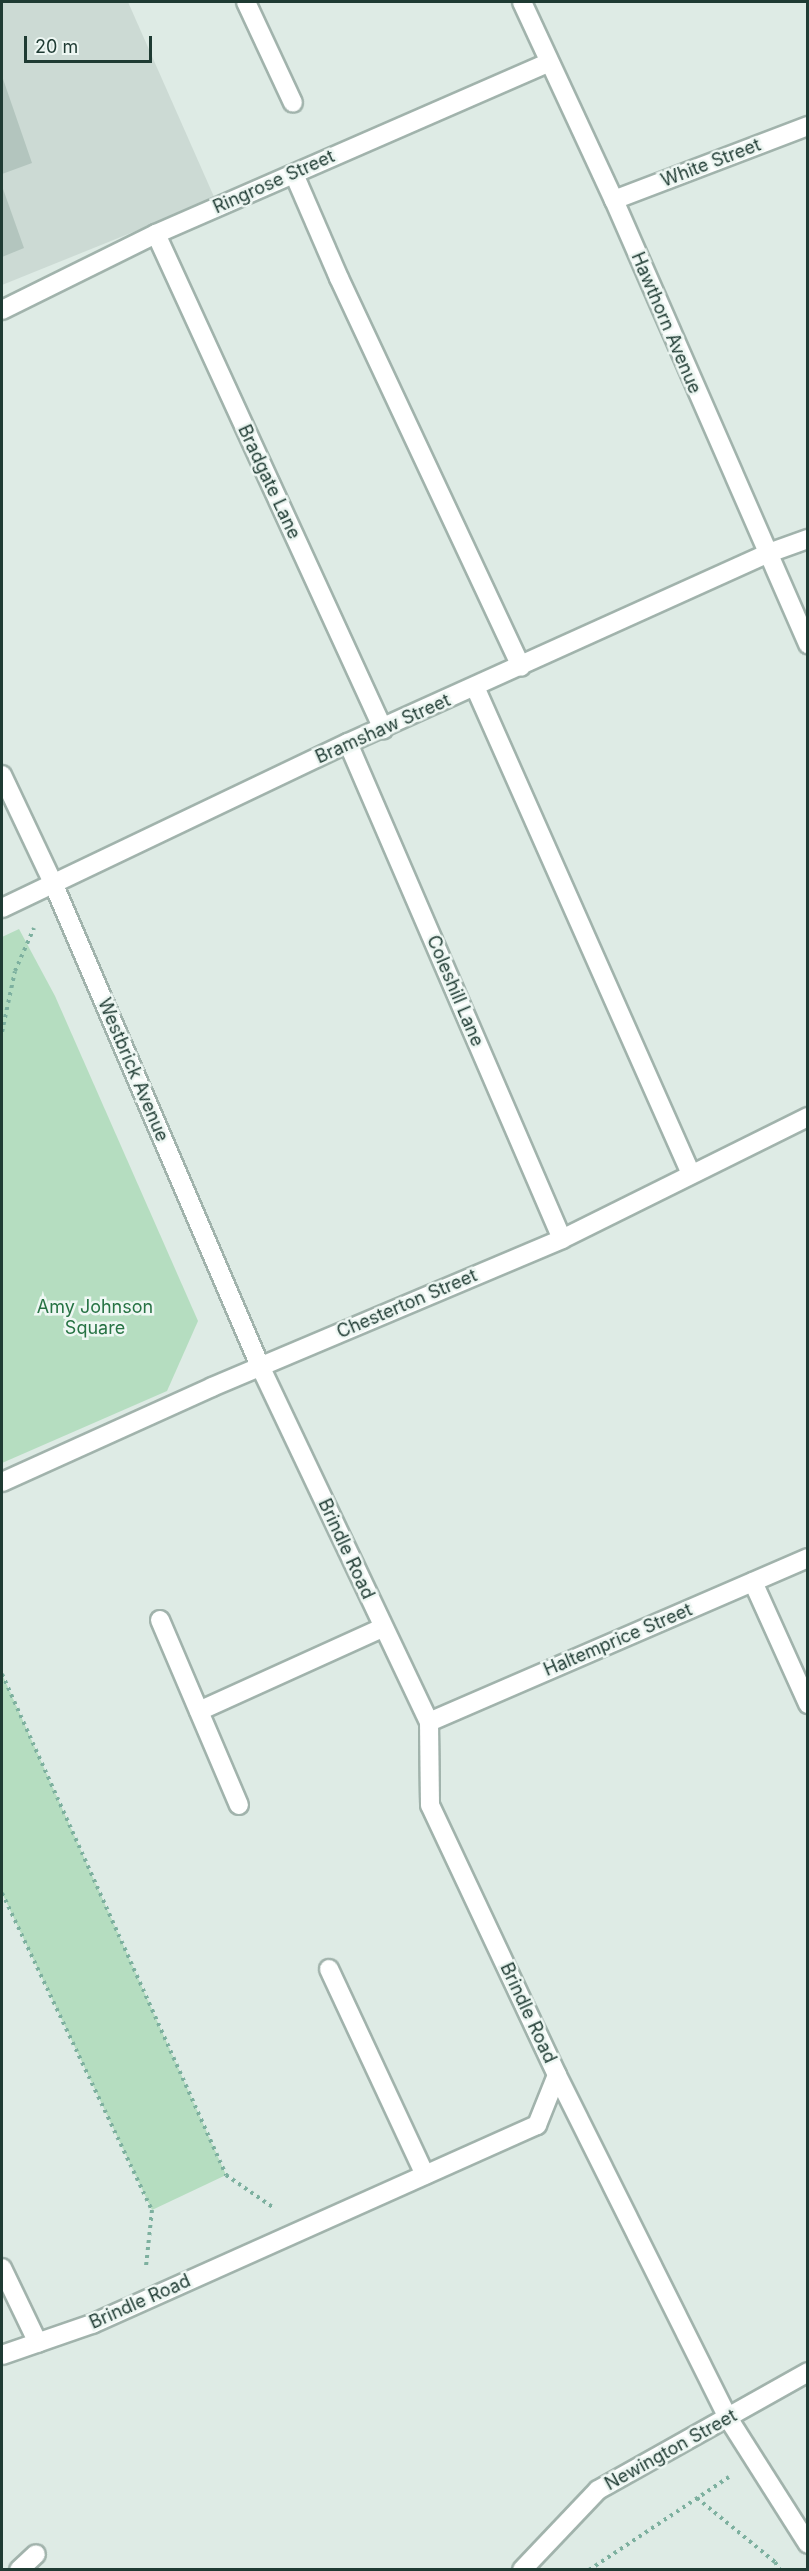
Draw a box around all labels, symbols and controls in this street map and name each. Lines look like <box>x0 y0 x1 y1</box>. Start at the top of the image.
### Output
scale bar <box>27 24 154 62</box>
text: 20 m <box>35 36 78 57</box>
street label: White Street <box>658 134 764 192</box>
street label: Ringrose Street <box>210 146 338 218</box>
street label: Hawthorn Avenue <box>626 249 706 397</box>
street label: Bradgate Lane <box>233 421 305 543</box>
street label: Bramshaw Street <box>312 690 454 768</box>
street label: Coleshill Lane <box>422 932 488 1050</box>
street label: Westbrick Avenue <box>93 995 173 1145</box>
street label: Chesterton Street <box>334 1265 480 1343</box>
park label: Amy Johnson Square <box>37 1297 153 1340</box>
street label: Brindle Road <box>313 1495 379 1603</box>
street label: Haltemprice Street <box>541 1599 695 1681</box>
street label: Brindle Road <box>495 1959 561 2067</box>
street label: Brindle Road <box>86 2270 194 2334</box>
street label: Newington Street <box>601 2405 741 2495</box>

